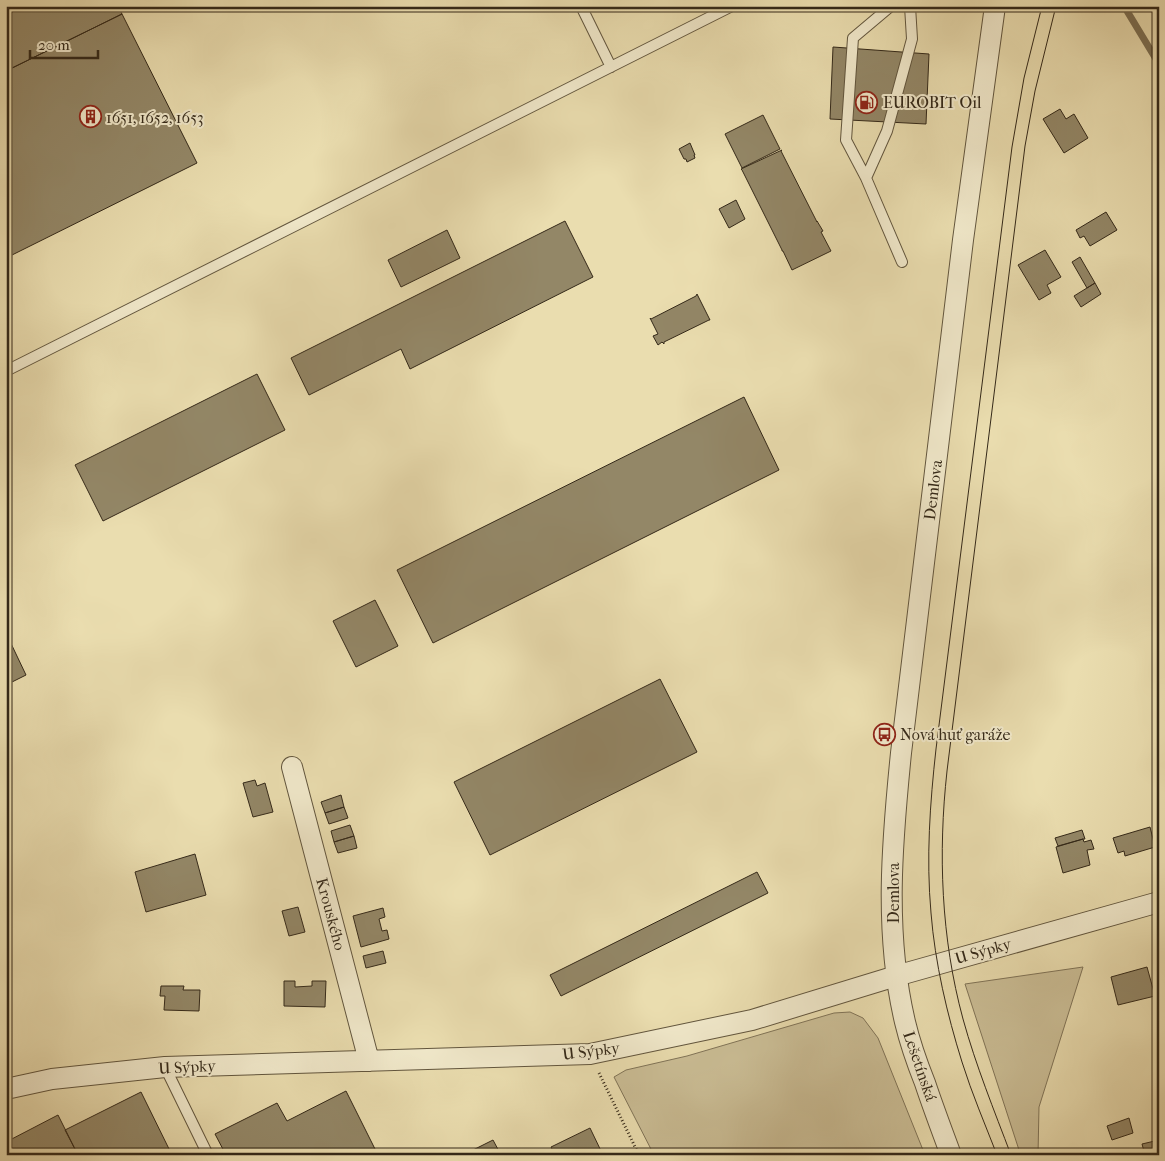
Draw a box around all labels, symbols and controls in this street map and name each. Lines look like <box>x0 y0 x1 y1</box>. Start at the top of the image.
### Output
scale bar <box>30 28 98 60</box>
text: 20 m <box>38 36 70 54</box>
fuel station icon: EUROBIT Oil <box>855 90 879 114</box>
place label: EUROBIT Oil <box>883 93 982 112</box>
building icon: 1651, 1652, 1653 <box>78 105 102 129</box>
place label: 1651, 1652, 1653 <box>106 108 204 127</box>
street label: Demlova <box>920 458 946 521</box>
bus stop icon: Nová huť garáže <box>872 722 896 746</box>
place label: Nová huť garáže <box>900 725 1010 744</box>
street label: Demlova <box>884 862 903 923</box>
street label: Krouského <box>312 876 350 952</box>
street label: U Sýpky <box>953 934 1014 968</box>
street label: Lešetínská <box>899 1029 941 1104</box>
street label: U Sýpky <box>561 1038 621 1064</box>
street label: U Sýpky <box>158 1056 217 1078</box>

